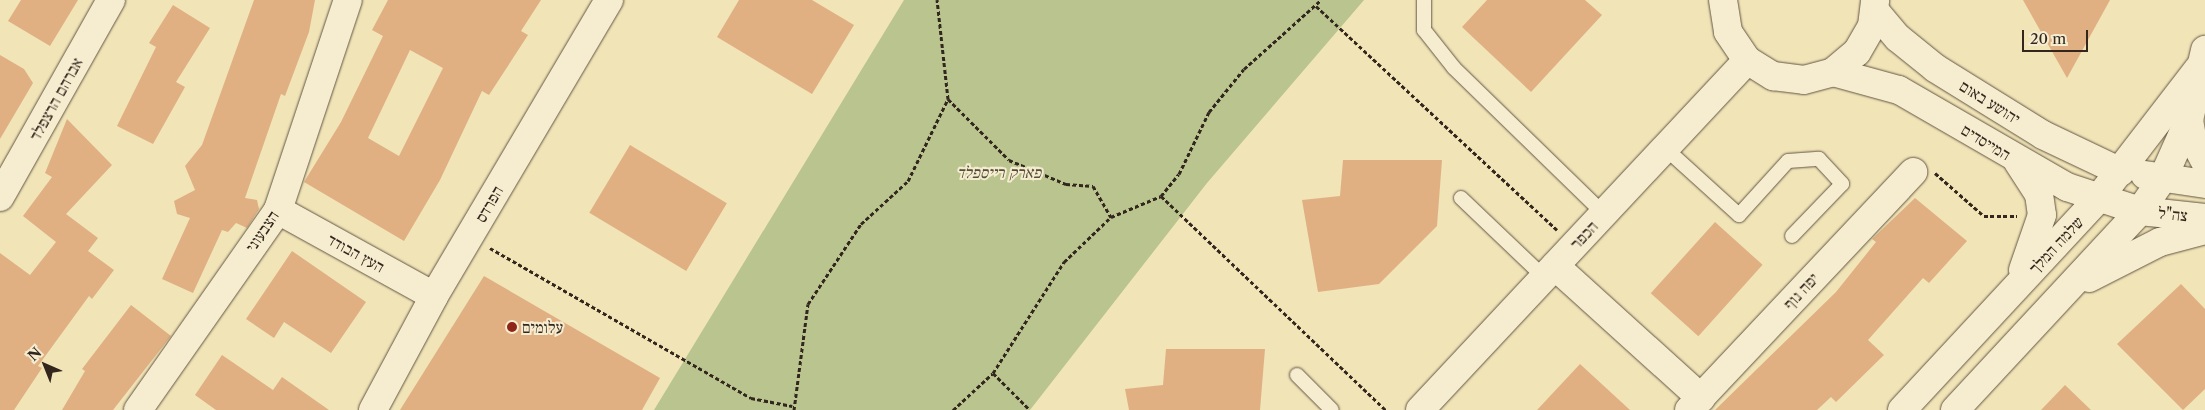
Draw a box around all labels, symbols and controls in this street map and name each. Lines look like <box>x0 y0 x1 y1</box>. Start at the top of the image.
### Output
scale bar <box>2025 20 2091 52</box>
text: 20 m <box>2030 29 2066 48</box>
street label: אברהם הרצפלד <box>25 54 87 144</box>
street label: יהושע באום <box>1956 76 2024 128</box>
street label: המייסדים <box>1958 120 2014 164</box>
park label: פארק רייספלד <box>957 162 1041 182</box>
street label: הפרדס <box>471 182 507 226</box>
street label: צה"ל <box>2157 203 2189 225</box>
street label: הצבעוני <box>241 207 283 255</box>
street label: שלמה המלך <box>2025 212 2087 278</box>
street label: הכפר <box>1566 217 1602 253</box>
street label: העץ הבודד <box>324 230 388 276</box>
street label: יפה נוף <box>1779 269 1823 313</box>
place label: עלומים <box>522 317 563 337</box>
marker: עלומים <box>506 321 518 333</box>
north arrow <box>20 340 70 390</box>
text: N <box>24 344 45 365</box>

